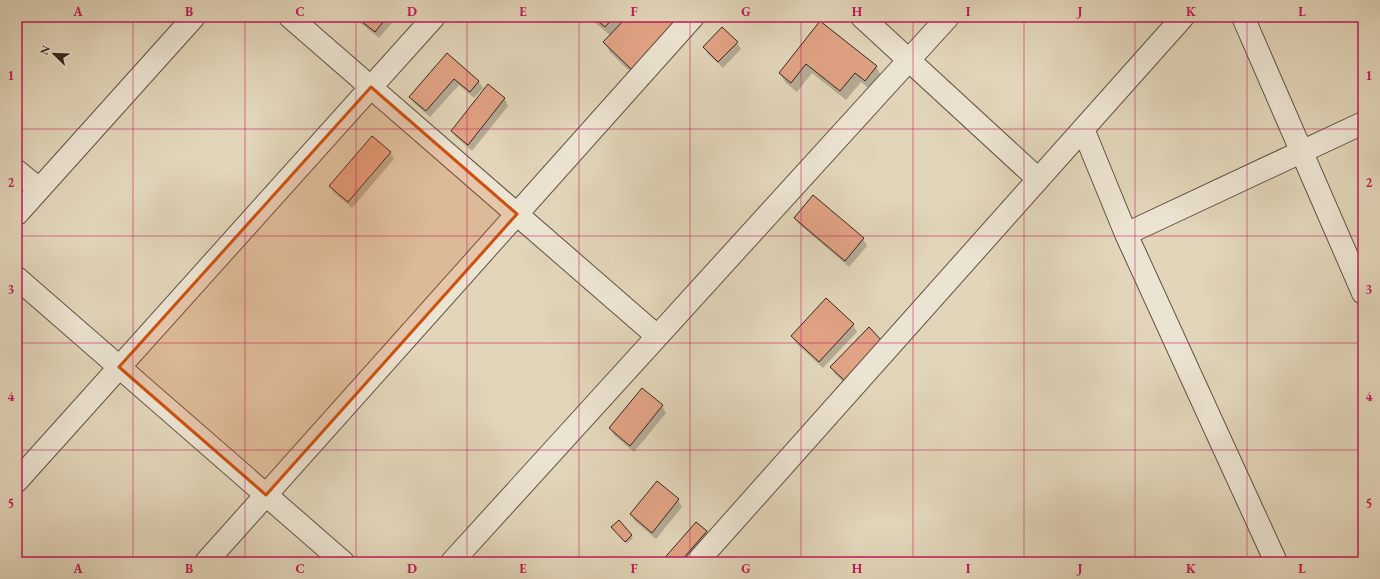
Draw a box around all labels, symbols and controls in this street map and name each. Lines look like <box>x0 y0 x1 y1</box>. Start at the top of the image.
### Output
text: A <box>72 3 83 20</box>
text: B <box>185 3 193 20</box>
text: C <box>295 3 305 20</box>
text: D <box>407 3 417 20</box>
text: E <box>519 3 527 20</box>
text: F <box>630 3 638 20</box>
text: G <box>741 3 751 20</box>
text: H <box>852 3 863 20</box>
text: I <box>966 3 971 20</box>
text: J <box>1076 3 1083 20</box>
text: K <box>1186 3 1197 20</box>
text: L <box>1298 3 1306 20</box>
north arrow <box>34 34 74 74</box>
text: N <box>37 43 53 57</box>
text: 1 <box>8 67 15 84</box>
text: 1 <box>1366 67 1373 84</box>
text: 2 <box>8 174 15 191</box>
text: 2 <box>1366 174 1373 191</box>
text: 3 <box>8 281 15 298</box>
text: 3 <box>1366 281 1373 298</box>
text: 4 <box>8 388 15 405</box>
text: 4 <box>1366 388 1373 405</box>
text: 5 <box>8 495 14 512</box>
text: 5 <box>1366 495 1372 512</box>
text: A <box>72 560 83 577</box>
text: B <box>185 560 193 577</box>
text: C <box>295 560 305 577</box>
text: D <box>407 560 417 577</box>
text: E <box>519 560 527 577</box>
text: F <box>630 560 638 577</box>
text: G <box>741 560 751 577</box>
text: H <box>852 560 863 577</box>
text: I <box>966 560 971 577</box>
text: J <box>1076 560 1083 577</box>
text: K <box>1186 560 1197 577</box>
text: L <box>1298 560 1306 577</box>

